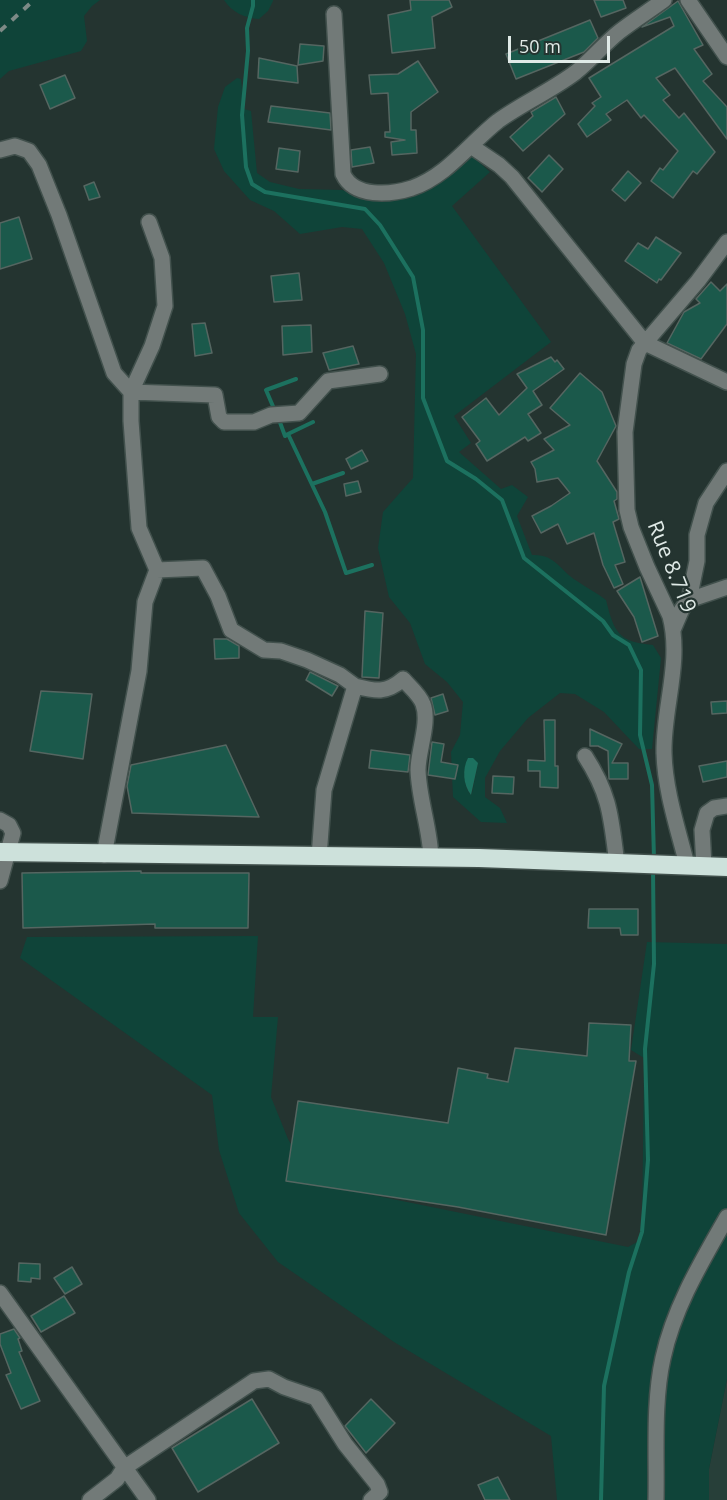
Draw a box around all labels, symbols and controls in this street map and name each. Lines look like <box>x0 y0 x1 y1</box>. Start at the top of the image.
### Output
scale bar <box>511 24 613 62</box>
text: 50 m <box>519 34 561 58</box>
street label: Rue 8.719 <box>641 517 701 617</box>

